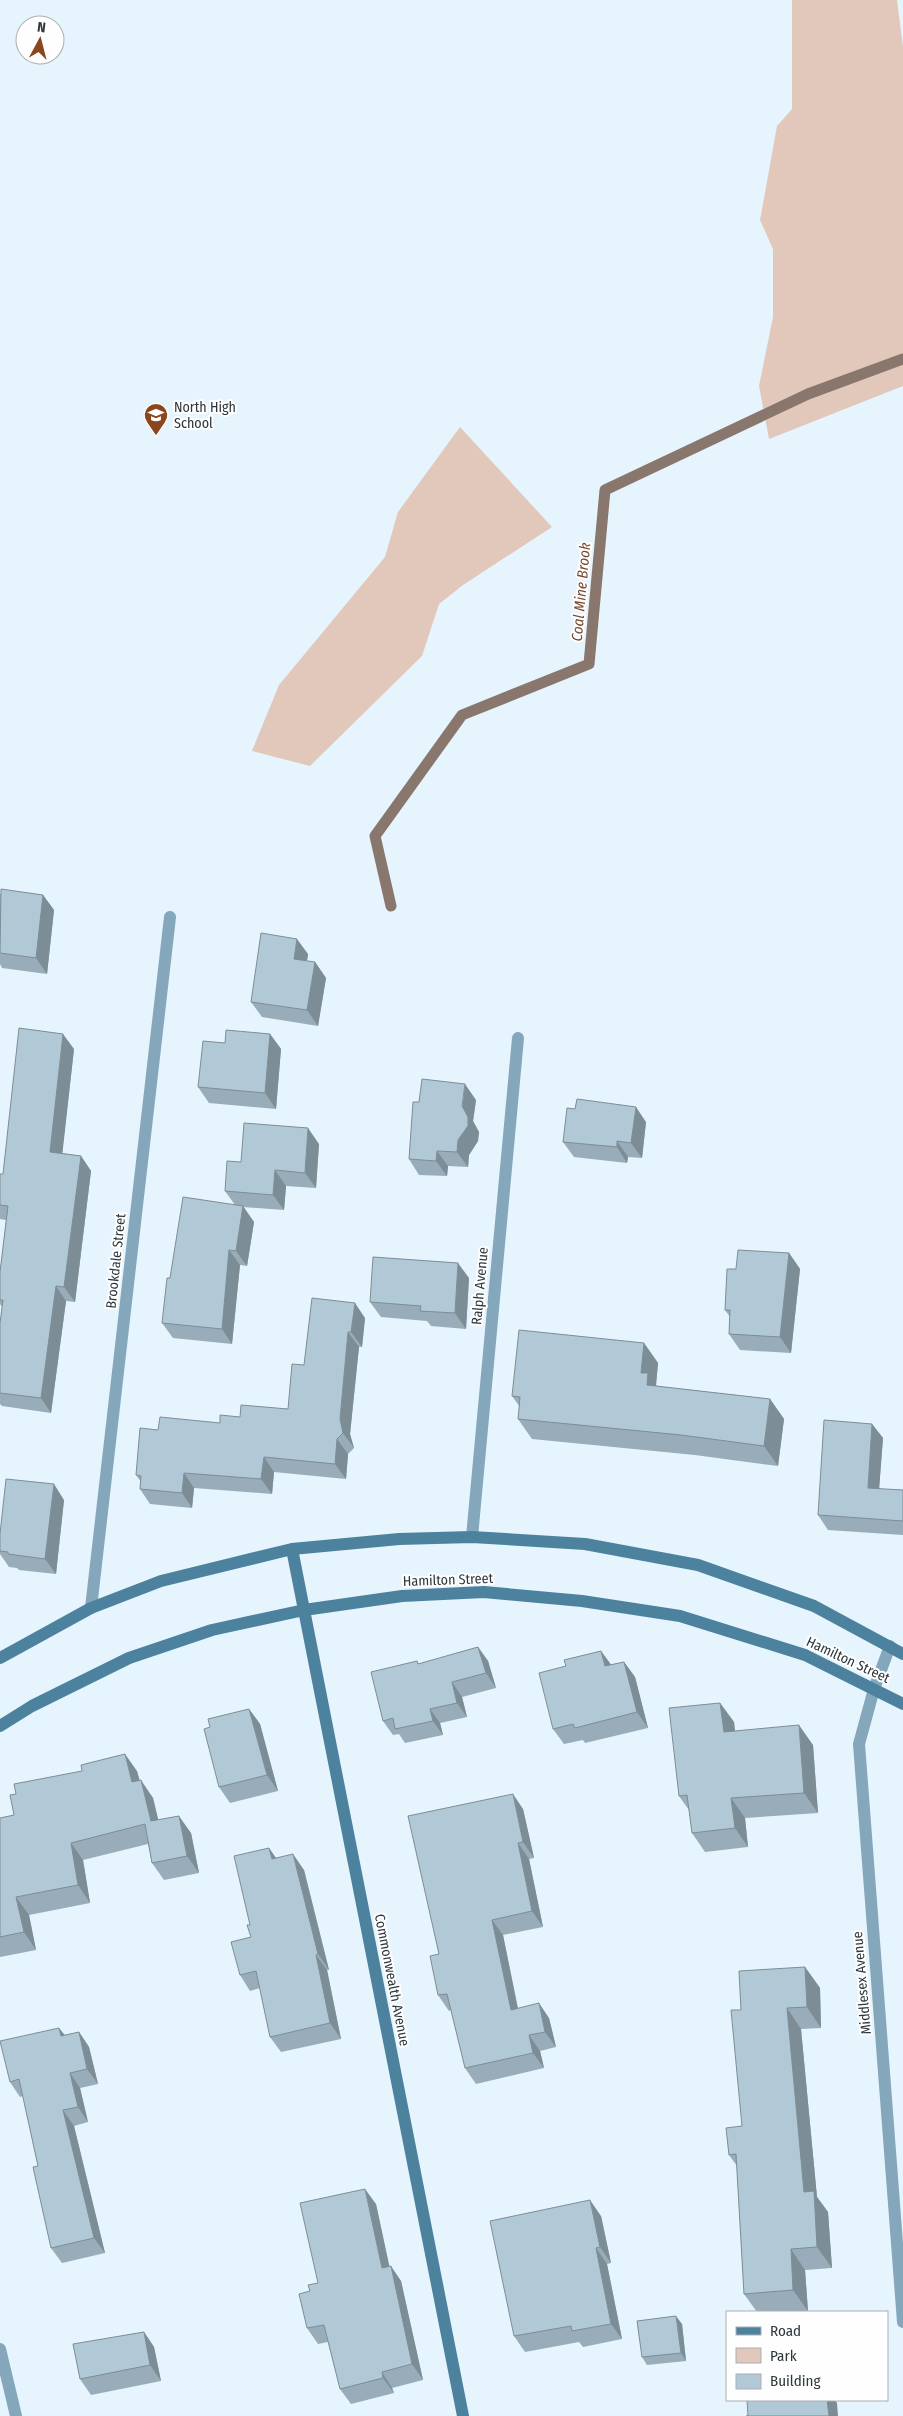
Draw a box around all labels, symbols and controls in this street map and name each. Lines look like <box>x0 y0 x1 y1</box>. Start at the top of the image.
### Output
north arrow <box>15 15 65 65</box>
text: N <box>36 19 47 37</box>
place label: North High School <box>174 399 236 432</box>
school or university icon: North High School <box>143 402 169 436</box>
water label: Coal Mine Brook <box>568 541 594 642</box>
street label: Brookdale Street <box>103 1212 130 1310</box>
street label: Ralph Avenue <box>468 1246 492 1326</box>
street label: Hamilton Street <box>403 1570 494 1590</box>
street label: Hamilton Street <box>804 1633 893 1687</box>
street label: Commonwealth Avenue <box>371 1913 413 2048</box>
street label: Middlesex Avenue <box>849 1931 875 2035</box>
legend <box>726 2311 888 2401</box>
text: Road <box>770 2322 801 2340</box>
text: Park <box>770 2347 797 2365</box>
text: Building <box>770 2372 821 2390</box>

